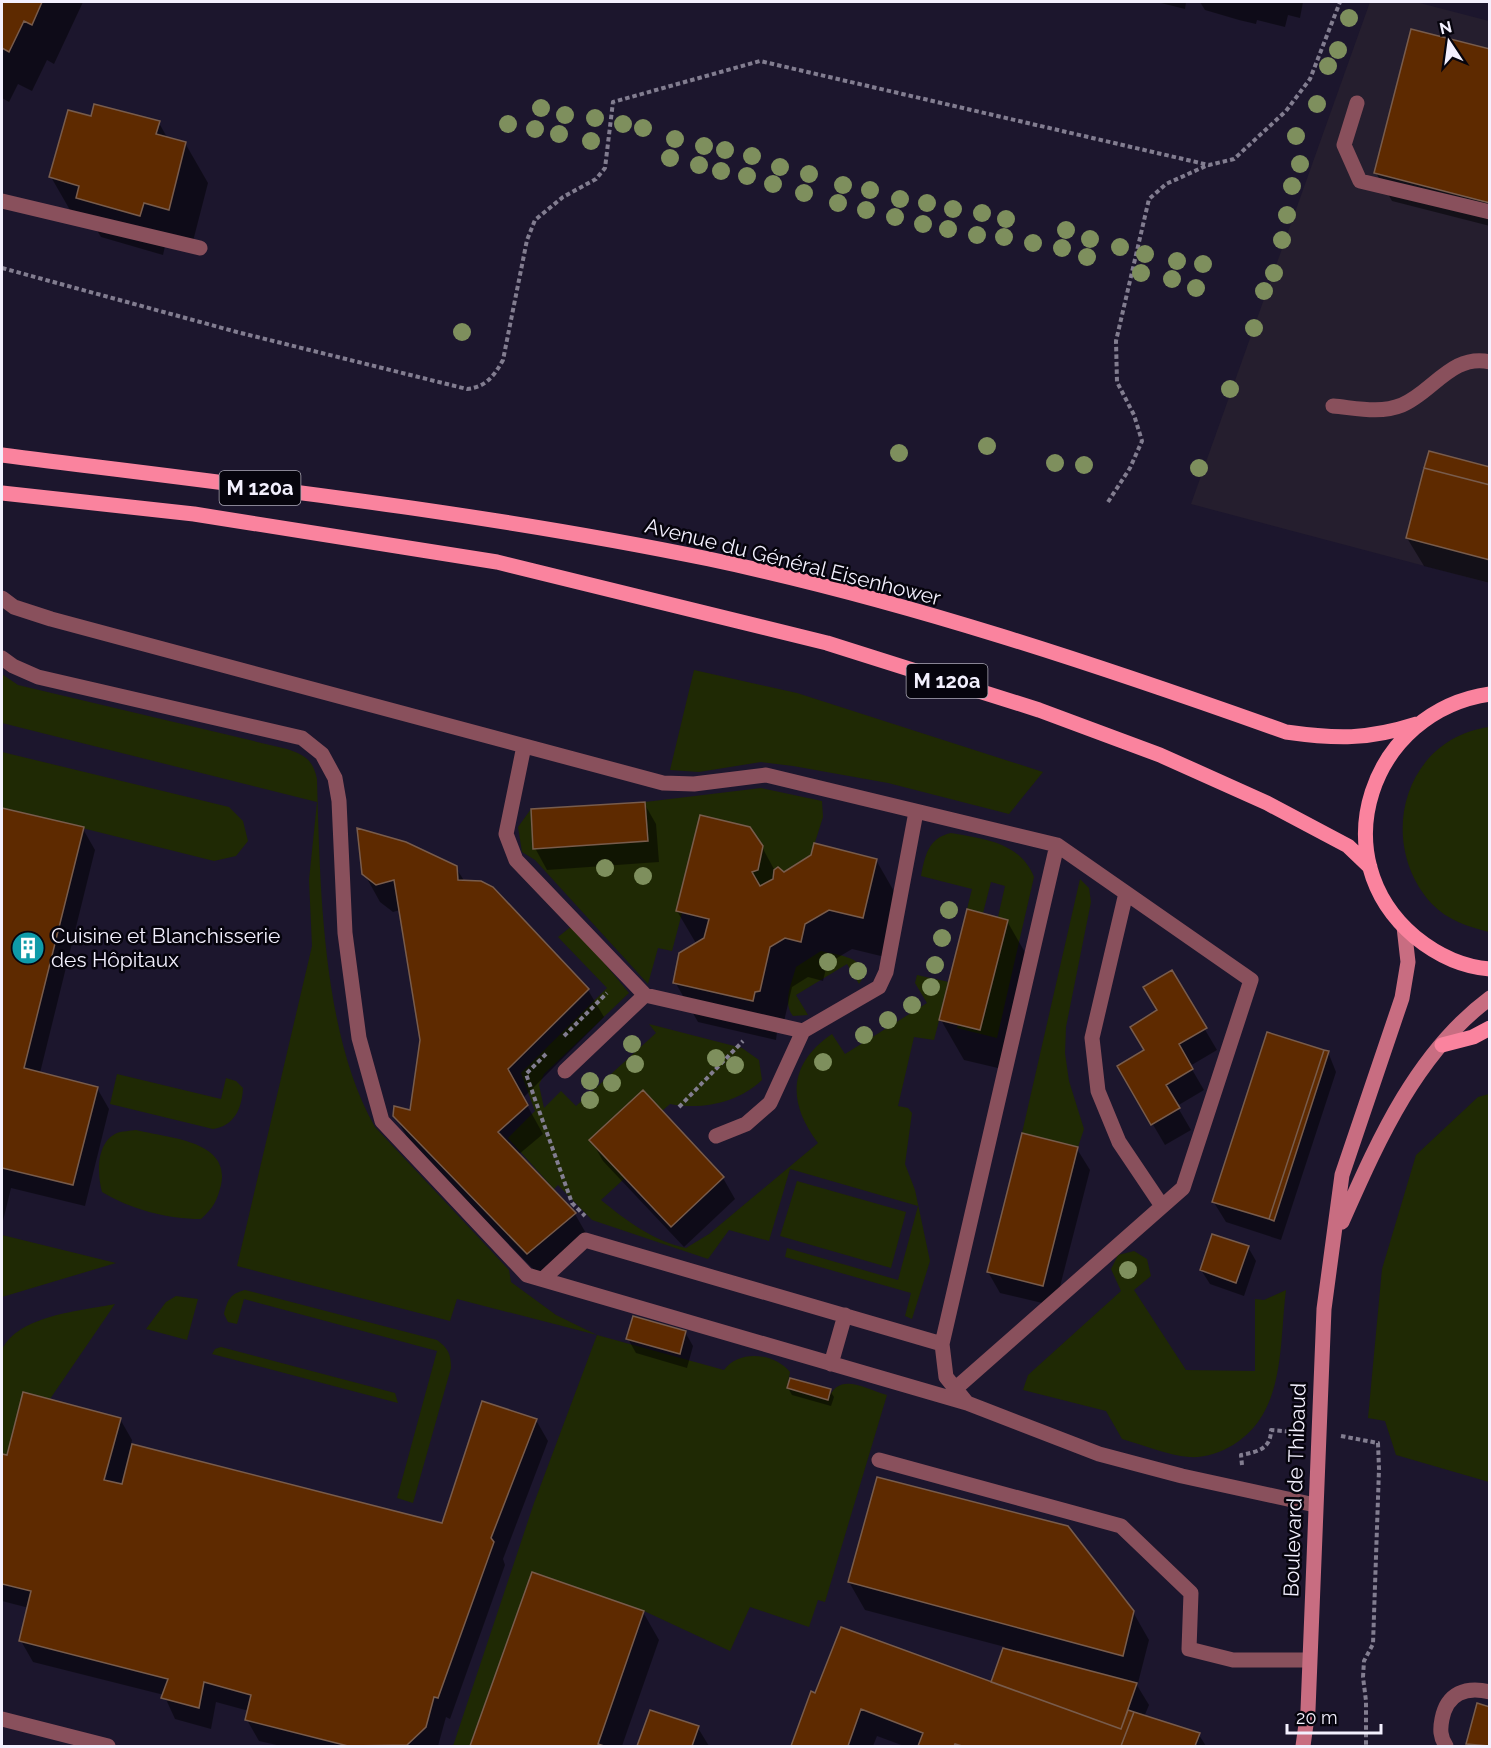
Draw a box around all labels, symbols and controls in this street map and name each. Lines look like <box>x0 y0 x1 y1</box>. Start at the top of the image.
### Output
north arrow <box>1419 12 1479 72</box>
text: N <box>1438 17 1454 39</box>
road number: M 120a <box>220 471 300 505</box>
street label: Avenue du Général Eisenhower <box>643 513 944 611</box>
road number: M 120a <box>906 664 988 698</box>
place label: Cuisine et Blanchisserie des Hôpitaux <box>51 923 280 972</box>
building icon: Cuisine et Blanchisserie des Hôpitaux <box>10 930 46 966</box>
street label: Boulevard de Thibaud <box>1278 1382 1311 1597</box>
scale bar <box>1287 1697 1382 1735</box>
text: 20 m <box>1296 1707 1338 1728</box>

